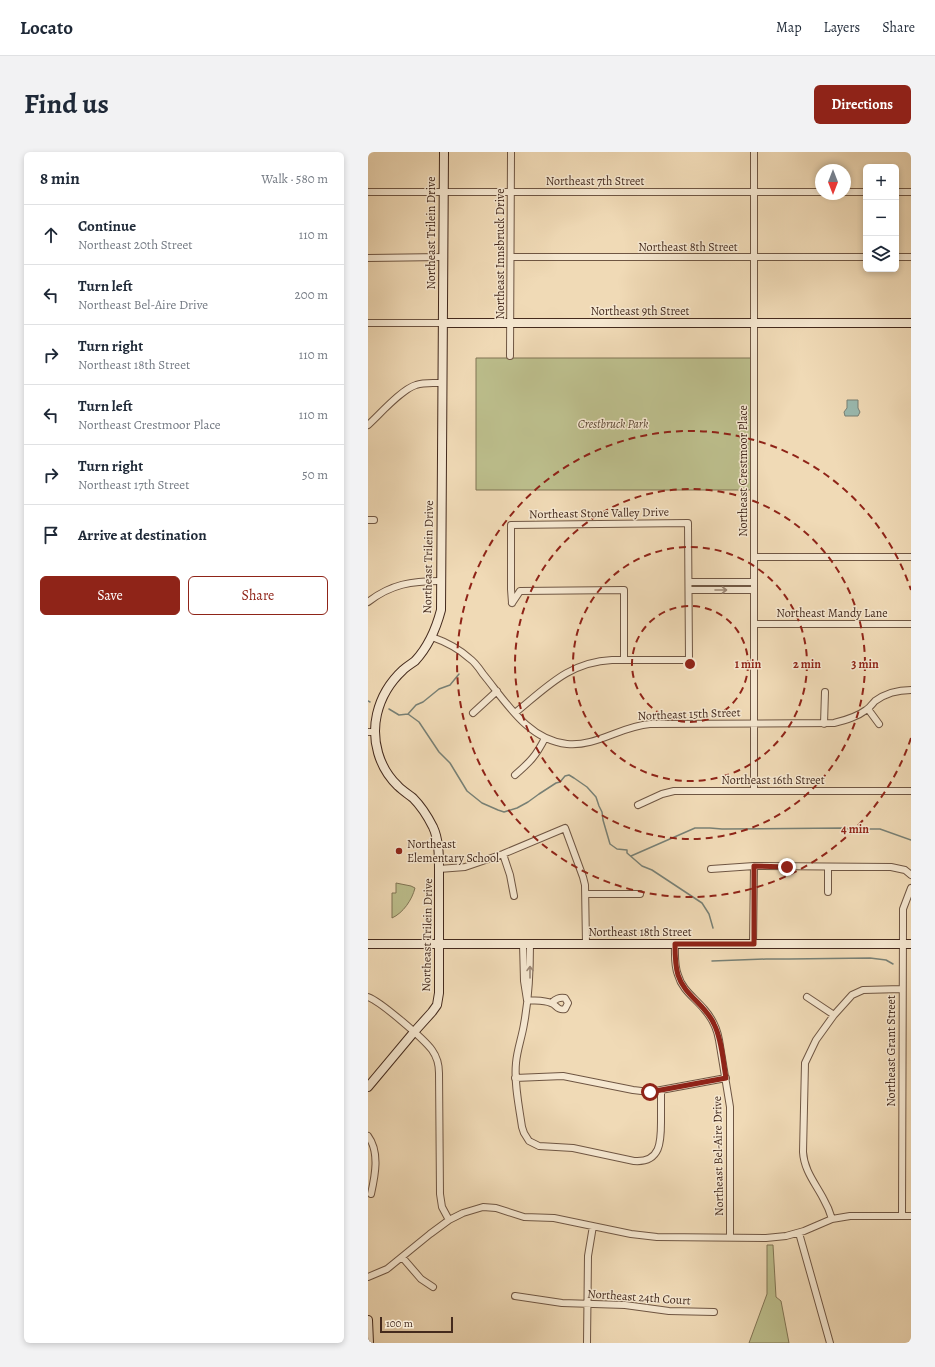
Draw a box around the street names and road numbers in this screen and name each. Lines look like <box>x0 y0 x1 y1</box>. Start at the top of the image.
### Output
street label: Northeast 7th Street <box>546 173 644 189</box>
street label: Northeast Trilein Drive <box>423 176 439 290</box>
street label: Northeast Innsbruck Drive <box>492 188 508 320</box>
street label: Northeast 8th Street <box>638 239 738 255</box>
street label: Northeast 9th Street <box>590 303 690 319</box>
street label: Northeast Crestmoor Place <box>735 405 751 537</box>
street label: Northeast Trilein Drive <box>419 500 437 614</box>
street label: Northeast Stone Valley Drive <box>529 504 669 522</box>
street label: Northeast Mandy Lane <box>776 605 888 621</box>
street label: Northeast 15th Street <box>637 704 741 724</box>
street label: Northeast 16th Street <box>721 772 825 788</box>
street label: Northeast Trilein Drive <box>418 878 436 992</box>
street label: Northeast 18th Street <box>588 924 692 940</box>
street label: Northeast Grant Street <box>883 995 899 1107</box>
street label: Northeast Bel-Aire Drive <box>709 1096 727 1216</box>
street label: Northeast 24th Court <box>587 1285 691 1309</box>

